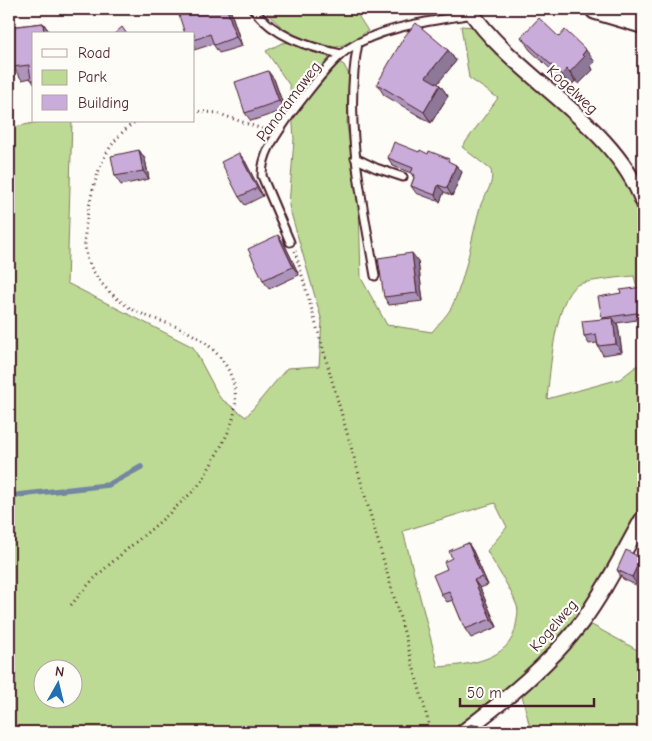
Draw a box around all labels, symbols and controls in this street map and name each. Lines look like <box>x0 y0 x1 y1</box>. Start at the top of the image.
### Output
legend <box>32 32 195 122</box>
text: Road <box>78 44 110 62</box>
street label: Panoramaweg <box>253 58 325 145</box>
street label: Kogelweg <box>543 62 602 118</box>
text: Park <box>78 68 107 86</box>
text: Building <box>78 94 129 112</box>
street label: Kogelweg <box>526 596 581 655</box>
north arrow <box>32 658 82 708</box>
text: N <box>54 663 65 681</box>
scale bar <box>460 676 593 708</box>
text: 50 m <box>467 684 502 702</box>

